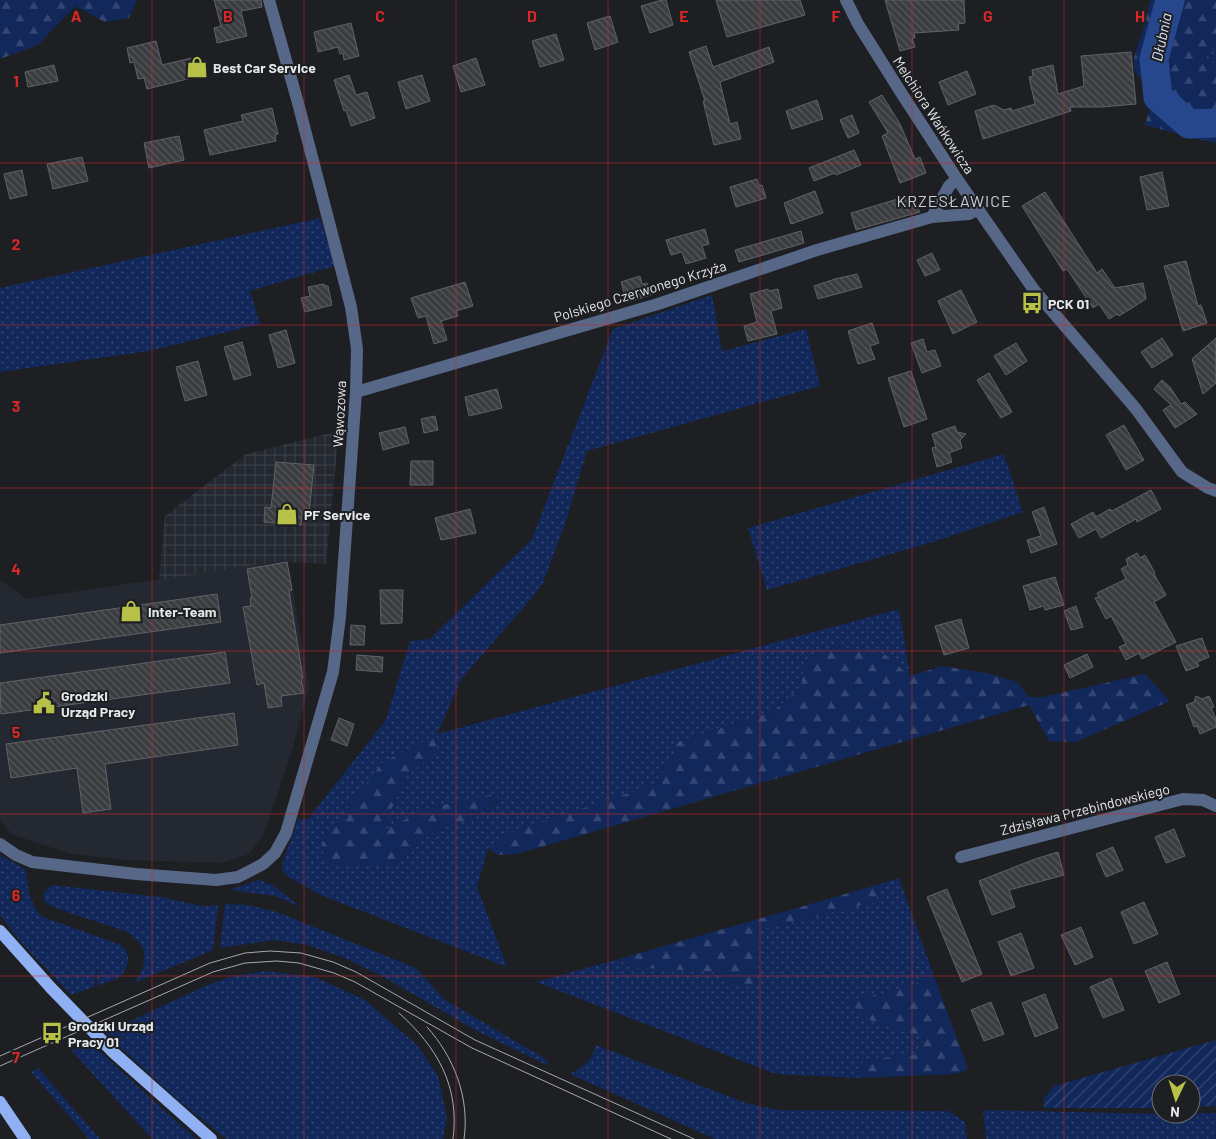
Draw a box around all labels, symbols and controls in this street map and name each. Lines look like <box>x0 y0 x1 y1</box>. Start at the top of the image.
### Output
text: A <box>71 6 82 25</box>
text: B <box>223 6 233 25</box>
text: C <box>375 6 385 25</box>
text: D <box>527 6 537 25</box>
text: E <box>679 6 689 25</box>
text: F <box>832 6 841 25</box>
text: G <box>983 6 993 25</box>
text: H <box>1135 6 1145 25</box>
water label: Dłubnia <box>1147 11 1175 63</box>
street label: Melchiora Wańkowicza <box>890 53 978 177</box>
shop icon: Best Car Service <box>184 54 210 80</box>
place label: Best Car Service <box>213 59 316 76</box>
text: 1 <box>13 71 19 90</box>
district label: KRZESŁAWICE <box>896 191 1012 210</box>
text: 2 <box>12 234 21 253</box>
street label: Polskiego Czerwonego Krzyża <box>552 257 728 325</box>
bus stop icon: PCK 01 <box>1019 290 1045 316</box>
place label: PCK 01 <box>1048 295 1089 312</box>
street label: Wąwozowa <box>329 380 349 448</box>
text: 3 <box>12 396 20 415</box>
shop icon: PF Service <box>274 501 300 527</box>
place label: PF Service <box>304 506 371 523</box>
text: 4 <box>11 559 21 578</box>
shop icon: Inter-Team <box>118 598 144 624</box>
place label: Inter-Team <box>148 603 217 620</box>
place label: Grodzki Urząd Pracy <box>61 687 135 720</box>
public building icon: Grodzki Urząd Pracy <box>31 690 57 716</box>
text: 5 <box>12 722 21 741</box>
street label: Zdzisława Przebindowskiego <box>999 780 1171 838</box>
text: 6 <box>12 885 21 904</box>
place label: Grodzki Urząd Pracy 01 <box>68 1017 154 1050</box>
bus stop icon: Grodzki Urząd Pracy 01 <box>39 1020 65 1046</box>
text: 7 <box>12 1047 20 1066</box>
north arrow <box>1151 1074 1201 1124</box>
text: N <box>1170 1104 1180 1121</box>

